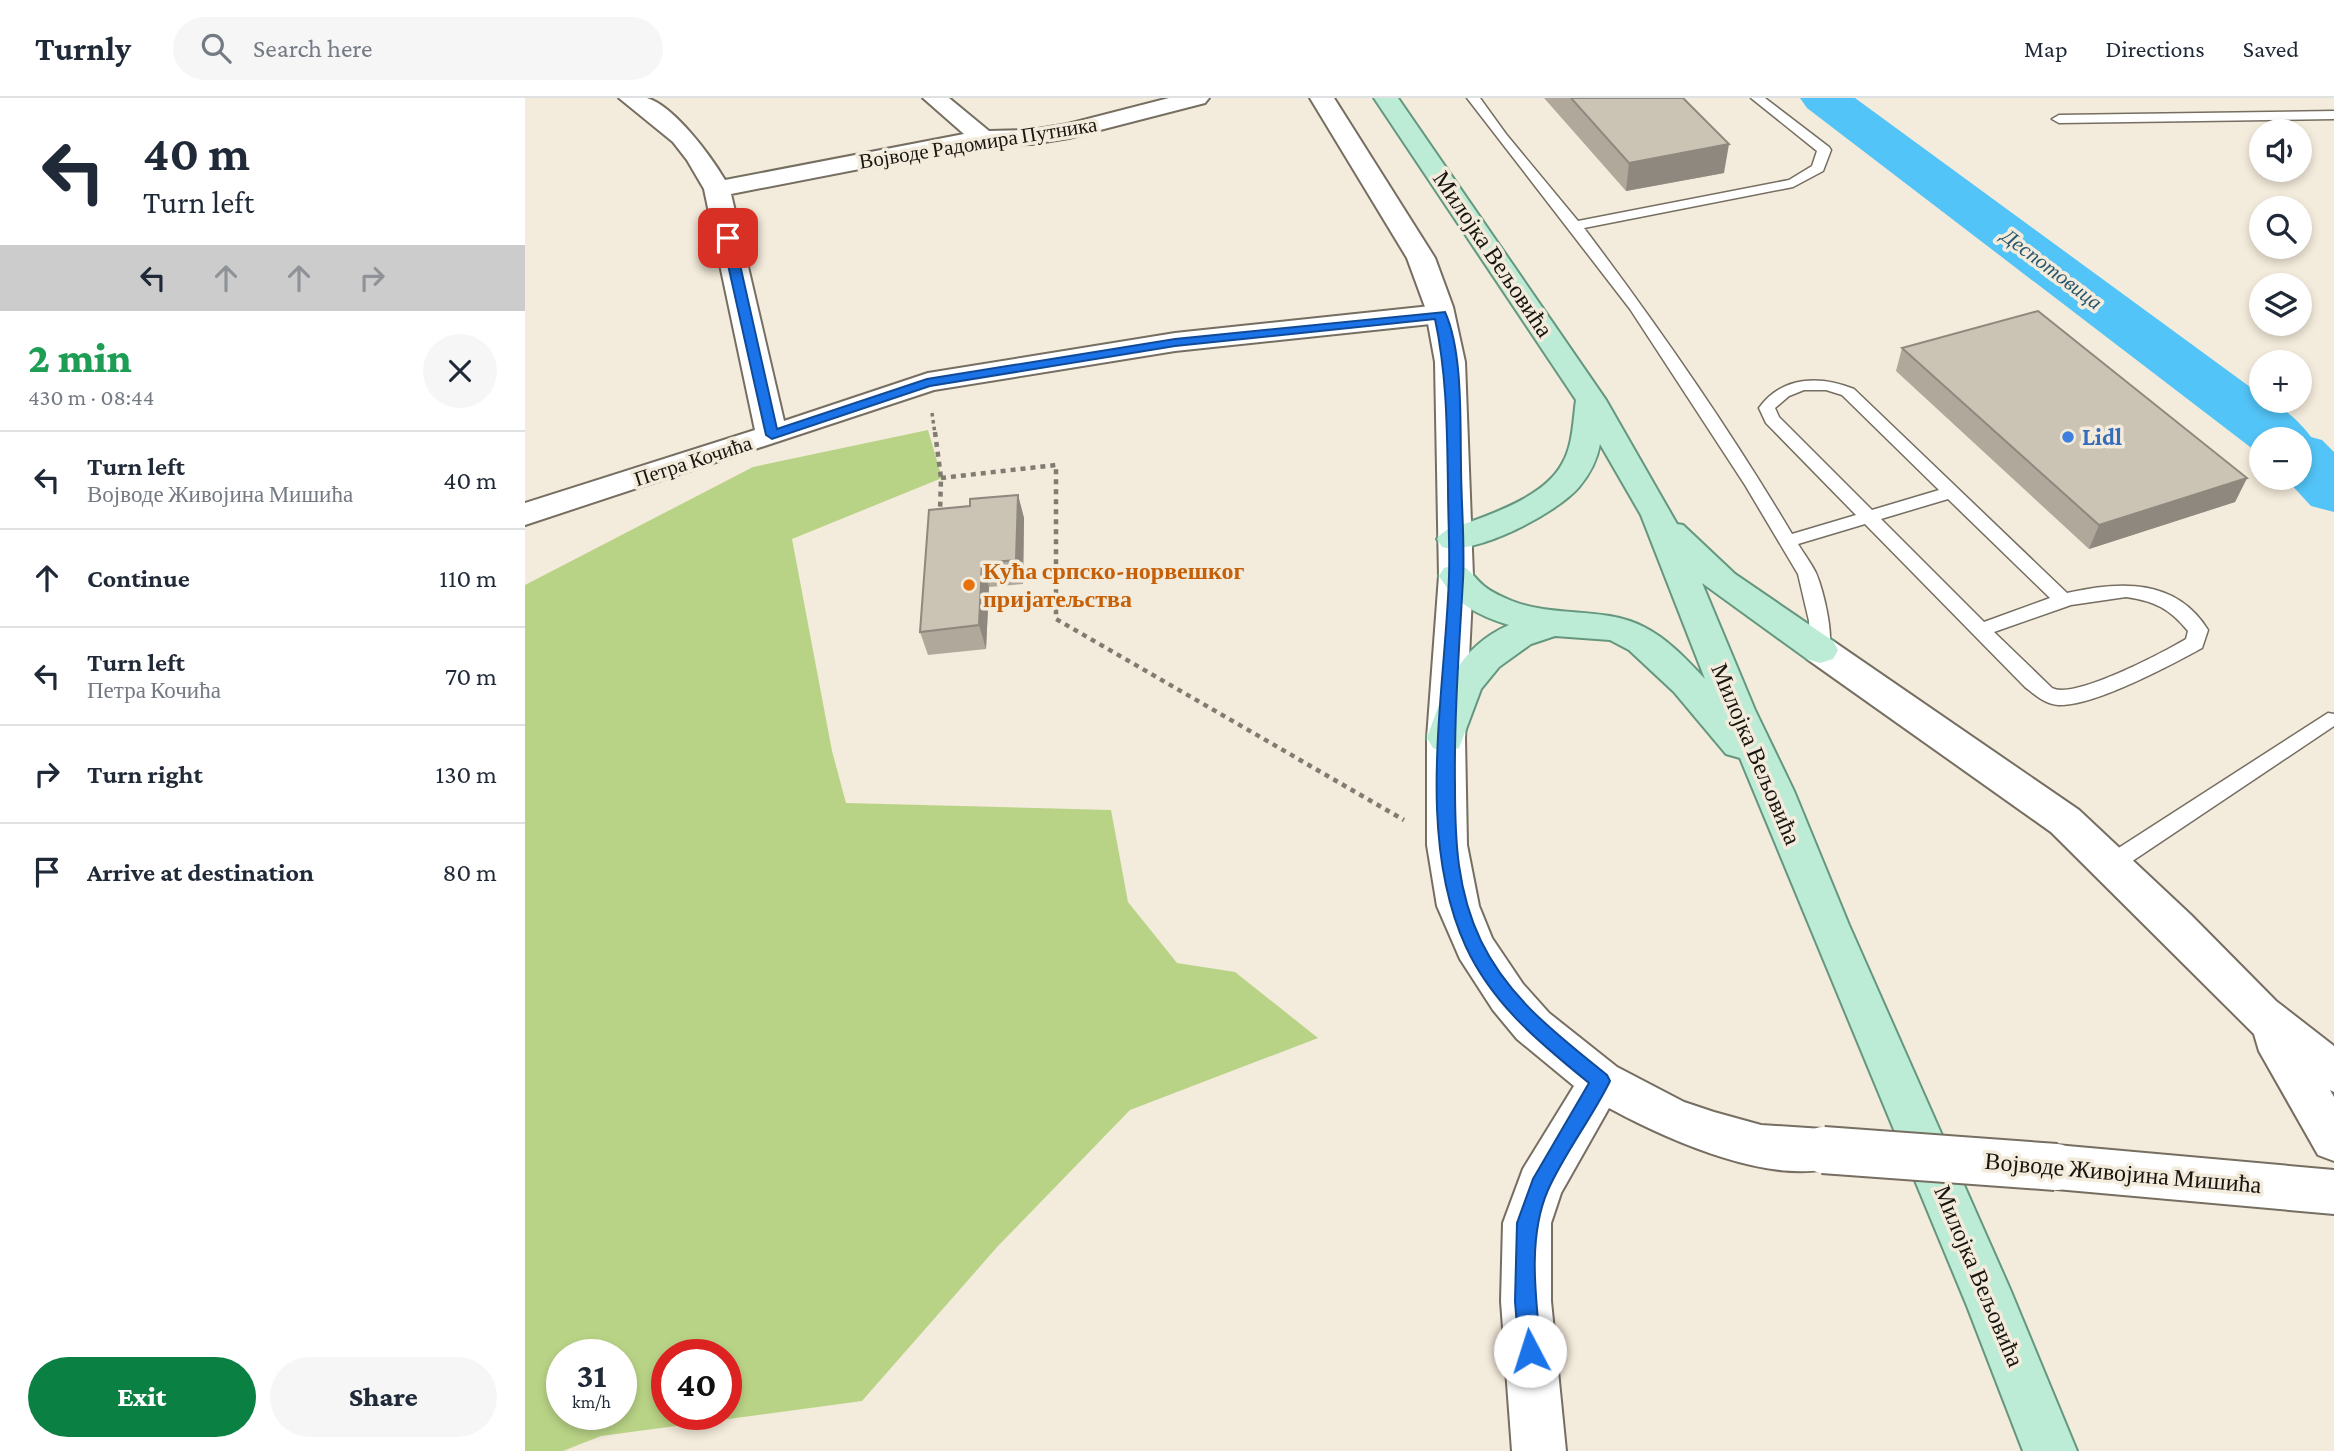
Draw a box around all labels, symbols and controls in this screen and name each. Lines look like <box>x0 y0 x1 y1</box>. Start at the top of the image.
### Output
search box <box>173 17 663 80</box>
icon: search <box>197 29 235 67</box>
text: Turnly <box>35 30 131 67</box>
text: Search here <box>253 34 372 63</box>
text: Map <box>2024 35 2068 62</box>
text: Directions <box>2106 35 2205 62</box>
text: Saved <box>2243 35 2299 62</box>
street label: Војводе Радомира Путника <box>857 112 1099 174</box>
map controls <box>2249 119 2312 490</box>
button: sound <box>2249 119 2312 182</box>
icon: left <box>28 126 119 217</box>
text: 40 m <box>143 126 250 181</box>
street label: Милојка Вељовића <box>1428 166 1559 342</box>
text: Turn left <box>143 184 254 220</box>
button: search <box>2249 196 2312 259</box>
pin <box>698 208 758 268</box>
icon: arrive <box>709 219 747 257</box>
water label: Деспотовица <box>1996 222 2107 314</box>
icon: left <box>134 259 172 297</box>
icon: ahead <box>207 259 245 297</box>
icon: ahead <box>280 259 318 297</box>
icon: right <box>353 259 391 297</box>
button: layers <box>2249 273 2312 336</box>
text: 2 min <box>28 334 132 381</box>
button: close <box>423 334 497 408</box>
button: + <box>2249 350 2312 413</box>
text: 430 m · 08:44 <box>28 384 155 410</box>
place label: Lidl <box>2082 423 2122 450</box>
button: − <box>2249 427 2312 490</box>
marker: Lidl <box>2060 429 2076 445</box>
street label: Петра Кочића <box>631 430 755 491</box>
text: Turn left <box>87 452 185 481</box>
icon: left <box>28 461 66 499</box>
text: 40 m <box>443 466 497 495</box>
text: Војводе Живојина Мишића <box>87 481 353 507</box>
place label: Кућа српско-норвешког пријатељства <box>983 557 1245 612</box>
icon: ahead <box>28 559 66 597</box>
text: Continue <box>87 564 190 593</box>
text: 110 m <box>439 564 497 593</box>
marker: Кућа српско-норвешког пријатељства <box>961 577 977 593</box>
text: Turn left <box>87 648 185 677</box>
icon: left <box>28 657 66 695</box>
street label: Милојка Вељовића <box>1706 659 1807 849</box>
text: 70 m <box>445 662 497 691</box>
text: Петра Кочића <box>87 677 221 703</box>
icon: right <box>28 755 66 793</box>
text: Turn right <box>87 760 203 789</box>
text: 130 m <box>436 760 497 789</box>
icon: arrive <box>28 853 66 891</box>
text: Arrive at destination <box>87 858 314 887</box>
text: 80 m <box>443 858 497 887</box>
street label: Војводе Живојина Мишића <box>1984 1147 2263 1198</box>
street label: Милојка Вељовића <box>1929 1181 2030 1371</box>
position arrow <box>1493 1314 1567 1388</box>
speed limit sign: 40 <box>651 1339 742 1430</box>
text: 31 <box>576 1356 607 1395</box>
button: Exit <box>28 1357 256 1437</box>
button: Share <box>270 1357 497 1437</box>
text: km/h <box>572 1392 611 1412</box>

